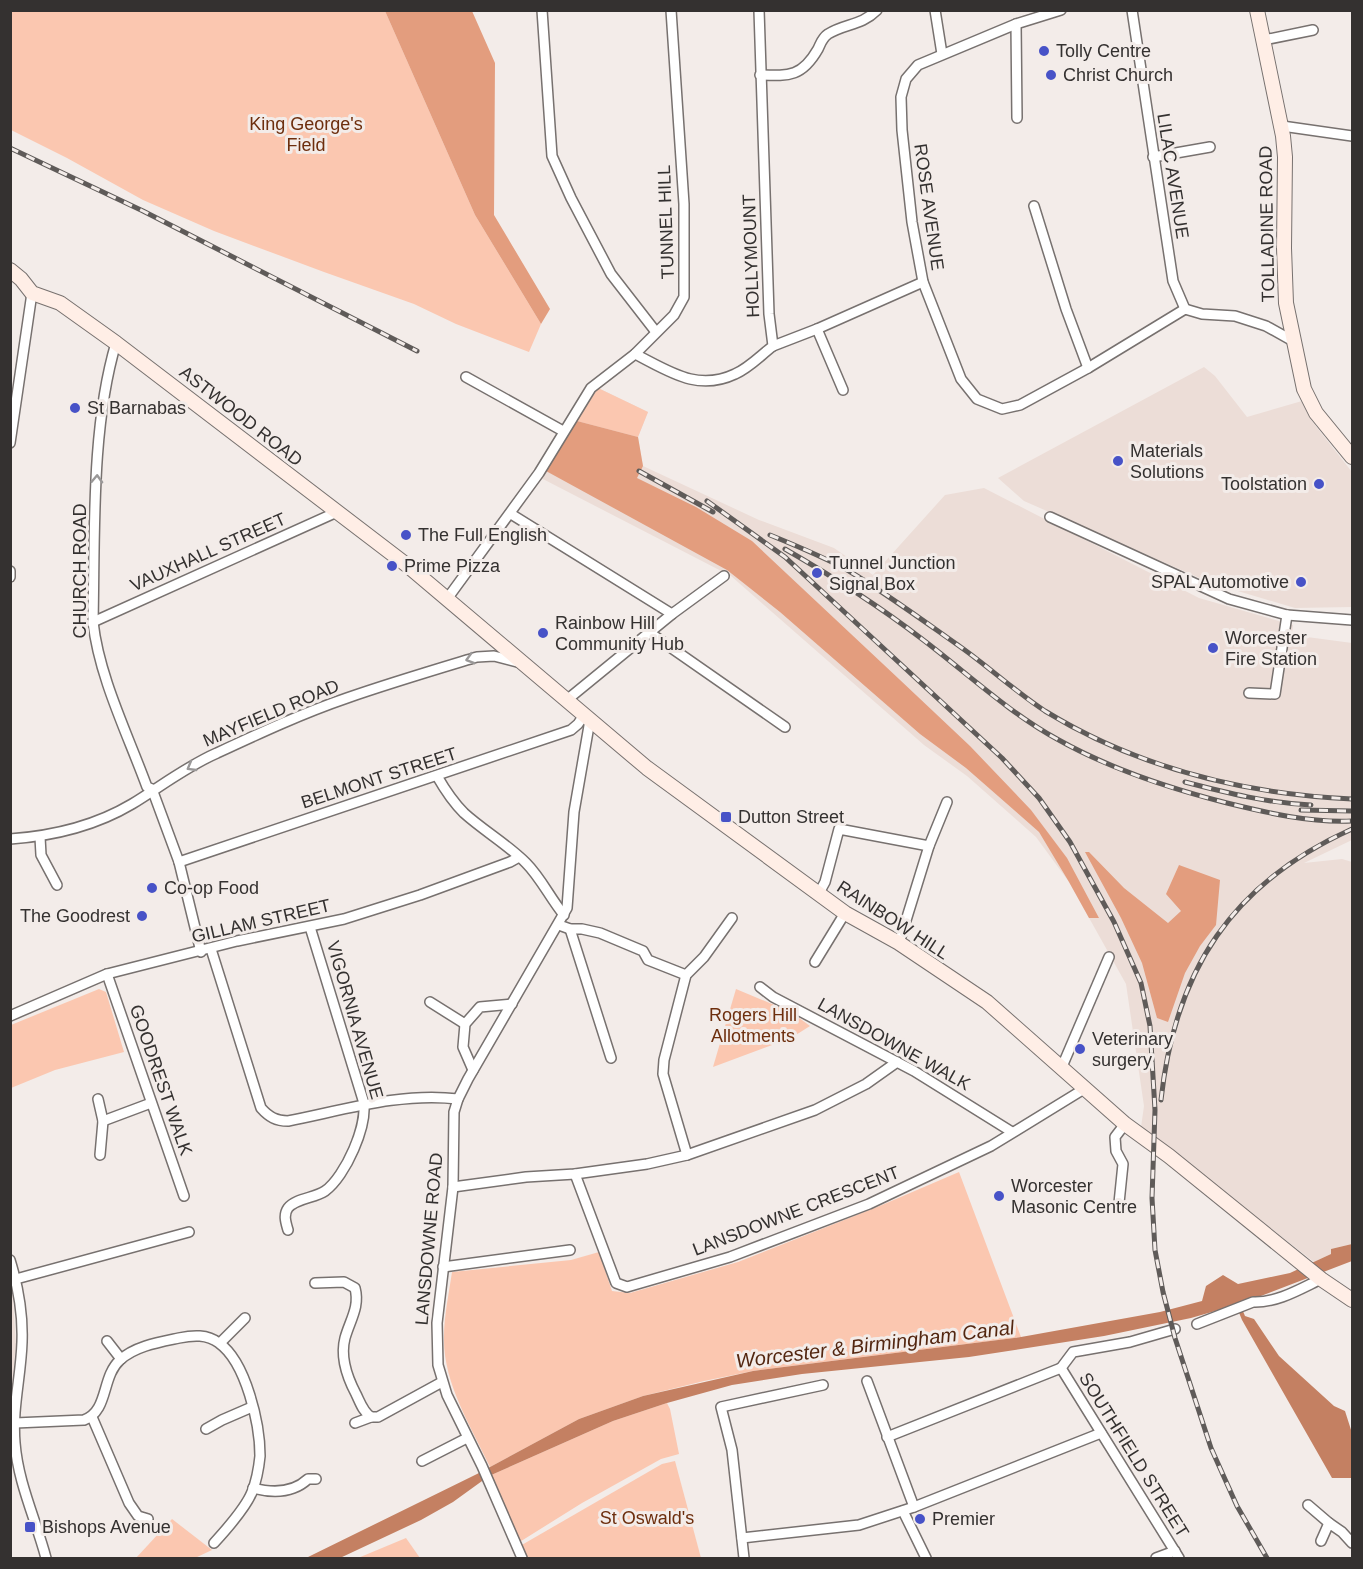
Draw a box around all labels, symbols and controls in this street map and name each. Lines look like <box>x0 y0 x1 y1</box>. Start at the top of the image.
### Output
place label: Tolly Centre <box>1056 41 1151 61</box>
marker: Tolly Centre <box>1037 44 1051 58</box>
place label: Christ Church <box>1063 65 1173 85</box>
marker: Christ Church <box>1044 68 1058 82</box>
street label: LILAC AVENUE <box>1153 112 1193 240</box>
park label: King George's Field <box>249 114 363 155</box>
street label: ROSE AVENUE <box>910 142 948 272</box>
street label: TOLLADINE ROAD <box>1256 145 1278 303</box>
street label: TUNNEL HILL <box>654 164 678 280</box>
street label: HOLLYMOUNT <box>739 194 763 318</box>
street label: ASTWOOD ROAD <box>176 362 306 470</box>
place label: St Barnabas <box>87 398 186 418</box>
marker: St Barnabas <box>68 401 82 415</box>
place label: Materials Solutions <box>1130 441 1204 482</box>
marker: Materials Solutions <box>1111 454 1125 468</box>
place label: Toolstation <box>1221 474 1307 494</box>
one-way arrow <box>91 475 104 484</box>
marker: Toolstation <box>1312 477 1326 491</box>
street label: CHURCH ROAD <box>70 503 90 639</box>
street label: VAUXHALL STREET <box>127 509 289 595</box>
place label: The Full English <box>418 525 547 545</box>
marker: The Full English <box>399 528 413 542</box>
place label: Tunnel Junction Signal Box <box>829 553 955 594</box>
place label: Prime Pizza <box>404 556 501 576</box>
marker: Prime Pizza <box>385 559 399 573</box>
marker: Tunnel Junction Signal Box <box>810 566 824 580</box>
place label: SPAL Automotive <box>1151 572 1289 592</box>
marker: SPAL Automotive <box>1294 575 1308 589</box>
place label: Rainbow Hill Community Hub <box>555 613 684 654</box>
marker: Rainbow Hill Community Hub <box>536 626 550 640</box>
place label: Worcester Fire Station <box>1225 628 1317 669</box>
marker: Worcester Fire Station <box>1206 641 1220 655</box>
one-way arrow <box>465 652 476 664</box>
street label: MAYFIELD ROAD <box>200 675 342 751</box>
street label: BELMONT STREET <box>299 743 459 813</box>
one-way arrow <box>187 760 197 772</box>
place label: Dutton Street <box>738 807 844 827</box>
marker: Dutton Street <box>719 810 733 824</box>
street label: RAINBOW HILL <box>833 876 953 964</box>
place label: Co-op Food <box>164 878 259 898</box>
marker: Co-op Food <box>145 881 159 895</box>
street label: GILLAM STREET <box>190 895 332 947</box>
place label: The Goodrest <box>20 906 130 926</box>
marker: The Goodrest <box>135 909 149 923</box>
street label: VIGORNIA AVENUE <box>323 939 387 1101</box>
street label: LANSDOWNE WALK <box>814 994 974 1094</box>
street label: GOODREST WALK <box>126 1002 196 1158</box>
park label: Rogers Hill Allotments <box>709 1005 797 1046</box>
place label: Veterinary surgery <box>1092 1029 1173 1070</box>
marker: Veterinary surgery <box>1073 1042 1087 1056</box>
street label: LANSDOWNE ROAD <box>411 1152 447 1326</box>
street label: LANSDOWNE CRESCENT <box>690 1162 902 1260</box>
place label: Worcester Masonic Centre <box>1011 1176 1137 1217</box>
marker: Worcester Masonic Centre <box>992 1189 1006 1203</box>
water label: Worcester & Birmingham Canal <box>735 1316 1016 1372</box>
street label: SOUTHFIELD STREET <box>1075 1369 1193 1541</box>
park label: St Oswald's <box>600 1508 694 1528</box>
place label: Premier <box>932 1509 995 1529</box>
marker: Premier <box>913 1512 927 1526</box>
place label: Bishops Avenue <box>42 1517 171 1537</box>
marker: Bishops Avenue <box>23 1520 37 1534</box>

